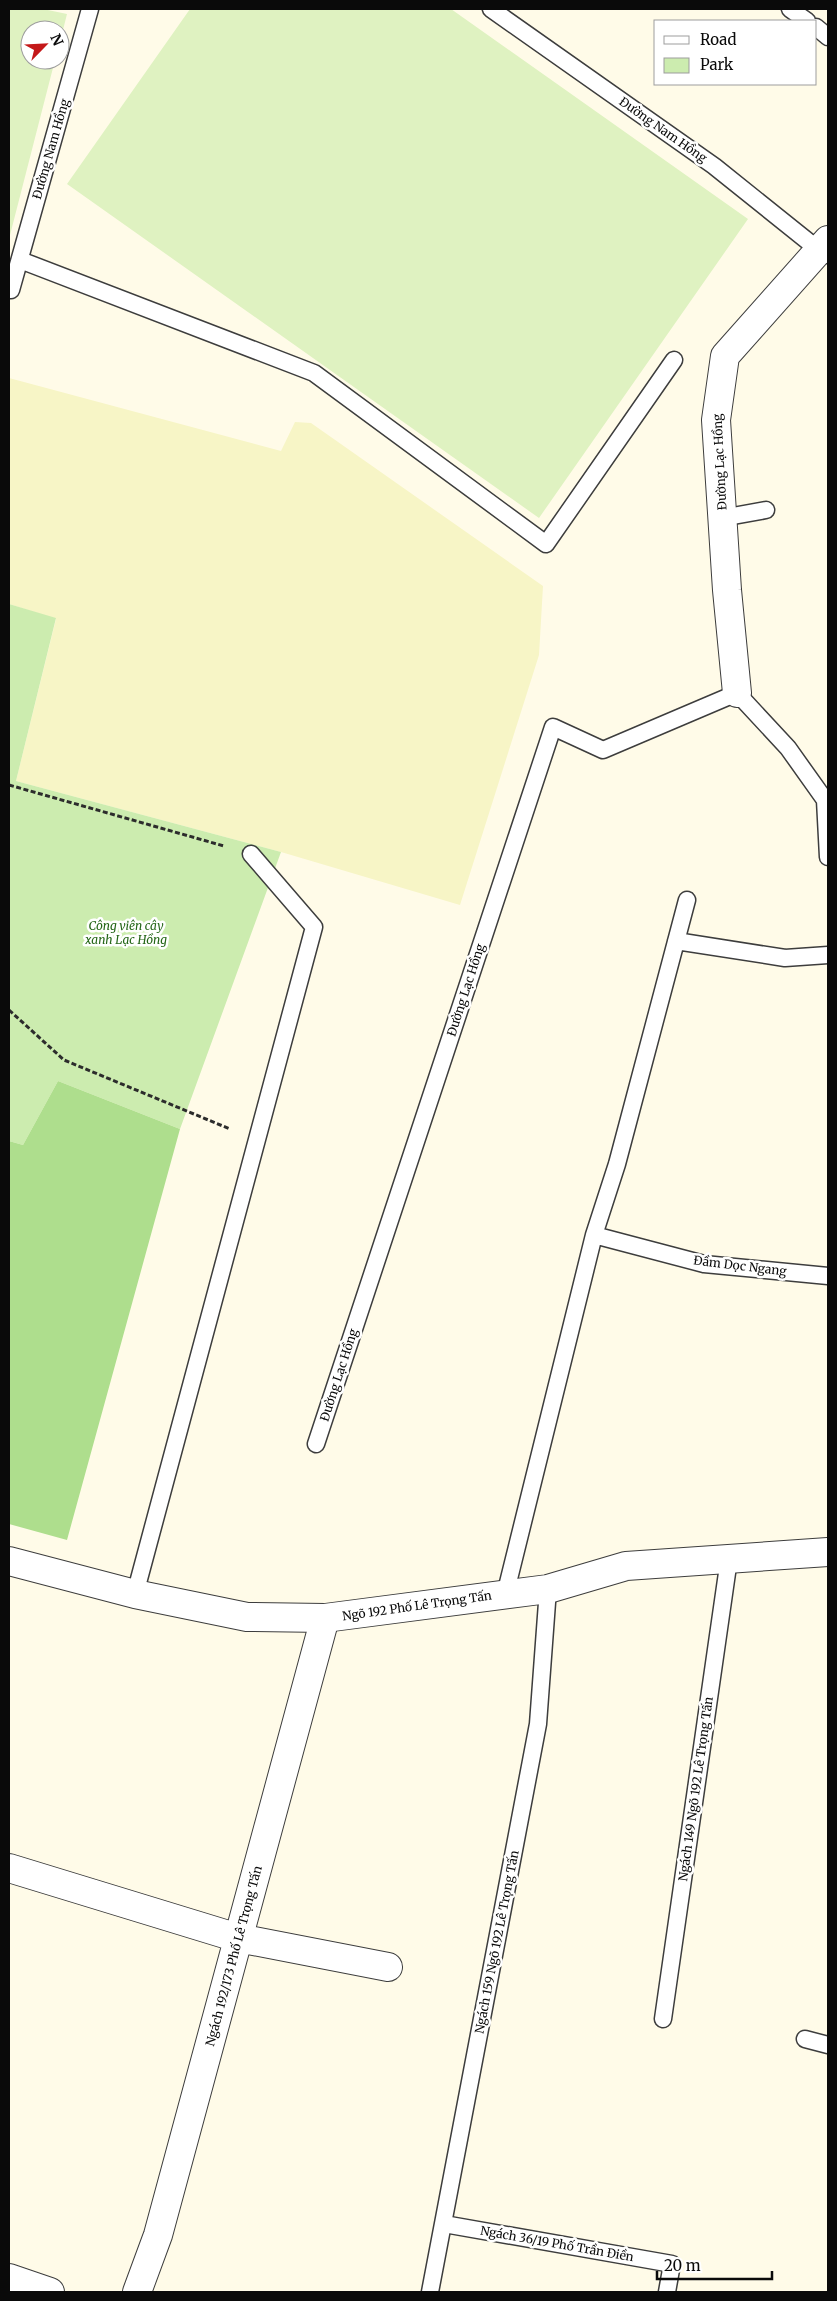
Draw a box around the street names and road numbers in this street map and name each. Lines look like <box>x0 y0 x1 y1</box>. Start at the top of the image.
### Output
street label: Đường Nam Hồng <box>617 94 711 166</box>
street label: Đường Nam Hồng <box>29 96 72 201</box>
street label: Đường Lạc Hồng <box>709 413 730 511</box>
street label: Đường Lạc Hồng <box>443 941 488 1038</box>
street label: Đầm Dọc Ngang <box>693 1252 788 1279</box>
street label: Đường Lạc Hồng <box>316 1326 361 1423</box>
street label: Ngõ 192 Phố Lê Trọng Tấn <box>341 1588 493 1623</box>
street label: Ngách 149 Ngõ 192 Lê Trọng Tấn <box>675 1696 716 1882</box>
street label: Ngách 159 Ngõ 192 Lê Trọng Tấn <box>471 1849 522 2035</box>
street label: Ngách 192/173 Phố Lê Trọng Tấn <box>202 1864 265 2048</box>
street label: Ngách 36/19 Phố Trần Điền <box>479 2223 635 2264</box>

